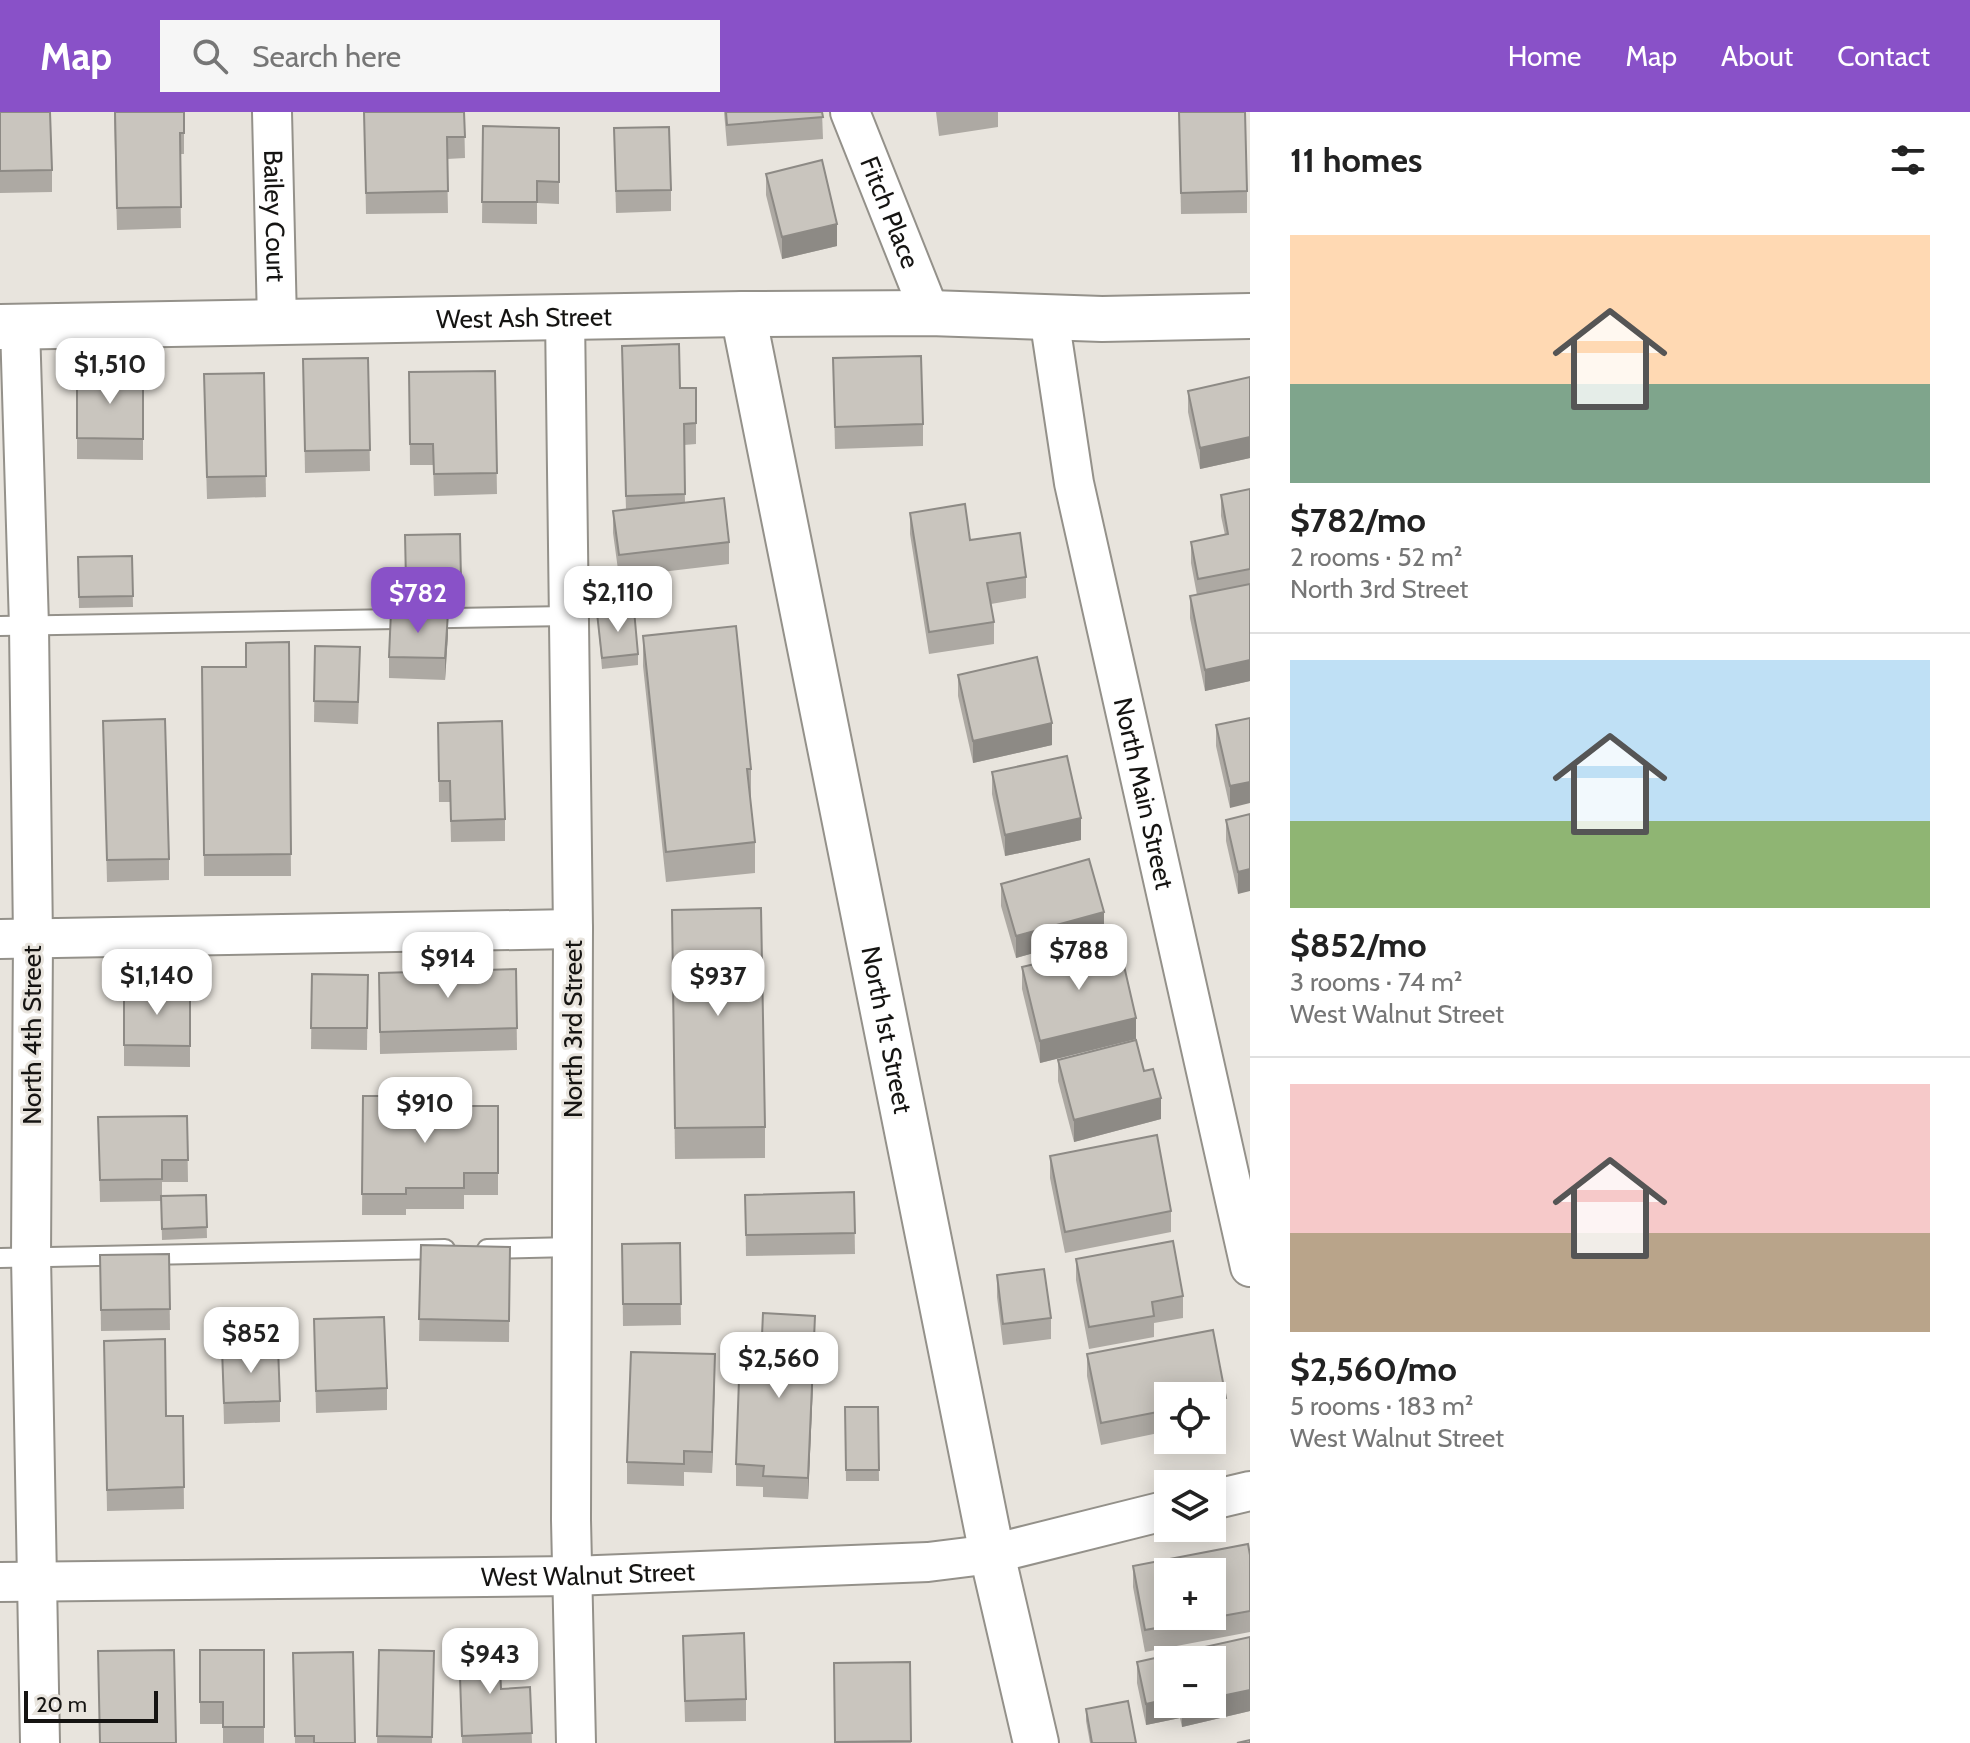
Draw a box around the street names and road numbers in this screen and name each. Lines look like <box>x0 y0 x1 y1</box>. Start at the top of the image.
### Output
street label: Bailey Court <box>257 149 292 283</box>
street label: Fitch Place <box>853 152 927 273</box>
street label: West Ash Street <box>436 300 612 335</box>
street label: North Main Street <box>1107 695 1181 892</box>
street label: North 3rd Street <box>557 940 589 1118</box>
street label: North 1st Street <box>854 943 919 1116</box>
street label: North 4th Street <box>16 945 48 1125</box>
street label: West Walnut Street <box>481 1555 696 1593</box>

